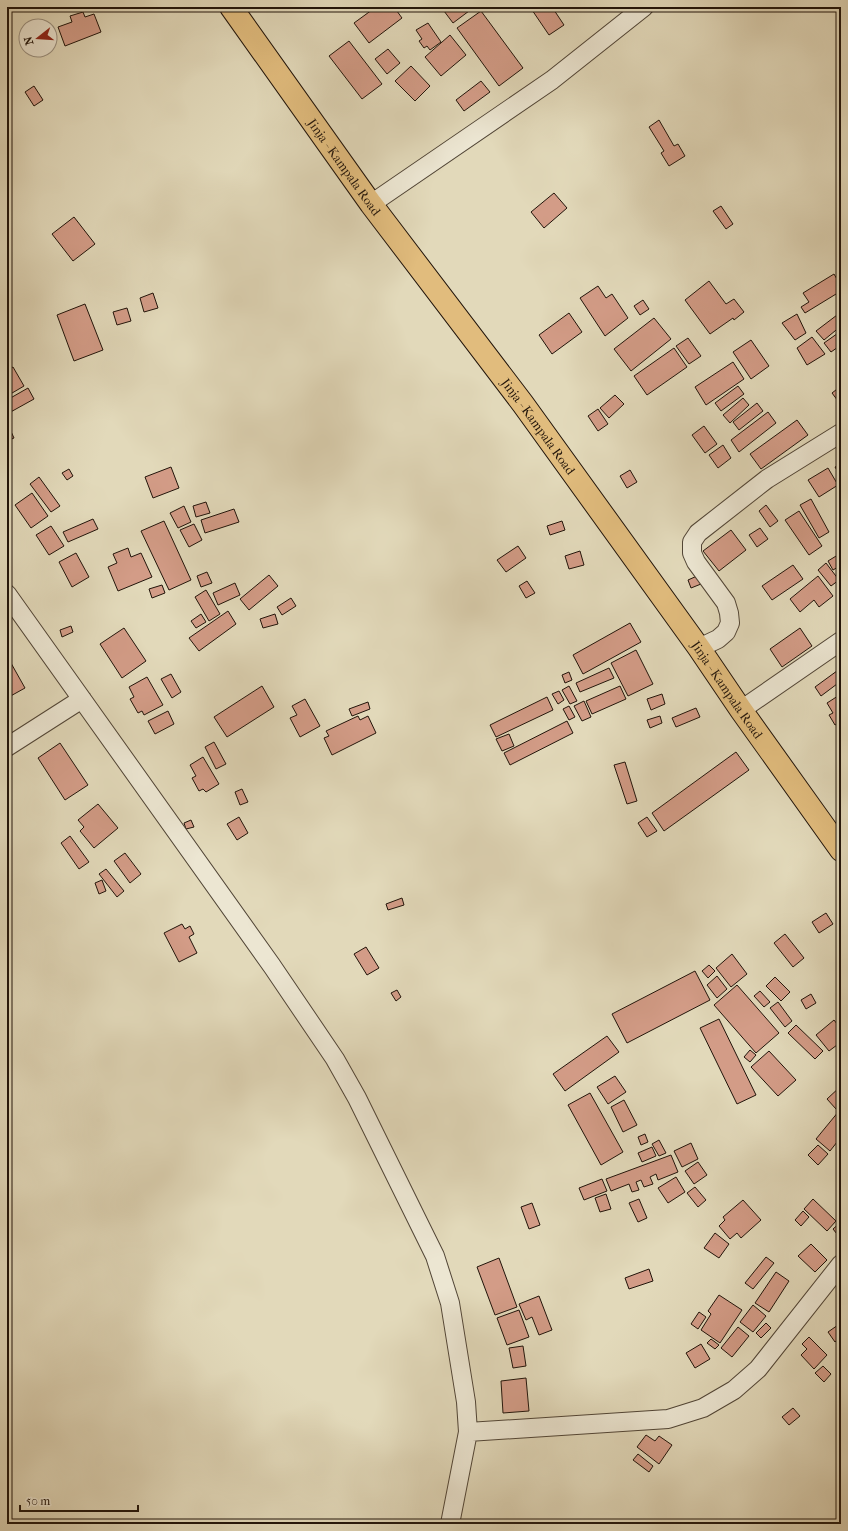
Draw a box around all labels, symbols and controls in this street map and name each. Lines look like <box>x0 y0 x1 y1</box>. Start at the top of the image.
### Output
north arrow <box>18 18 58 58</box>
text: N <box>21 34 36 47</box>
street label: Jinja - Kampala Road <box>304 115 384 219</box>
street label: Jinja - Kampala Road <box>498 375 579 478</box>
street label: Jinja - Kampala Road <box>688 637 766 742</box>
scale bar <box>20 1487 138 1513</box>
text: 50 m <box>26 1494 50 1508</box>

